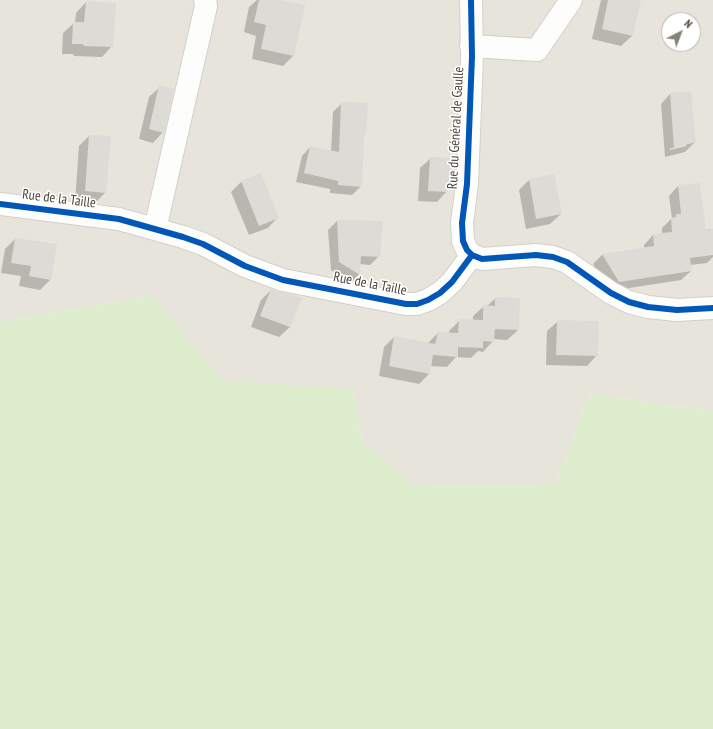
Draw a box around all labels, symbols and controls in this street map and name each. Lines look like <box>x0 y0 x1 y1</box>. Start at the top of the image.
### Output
north arrow <box>661 12 701 52</box>
text: N <box>681 17 695 31</box>
street label: Rue du Général de Gaulle <box>444 66 468 190</box>
street label: Rue de la Taille <box>21 186 97 212</box>
street label: Rue de la Taille <box>332 269 408 299</box>

